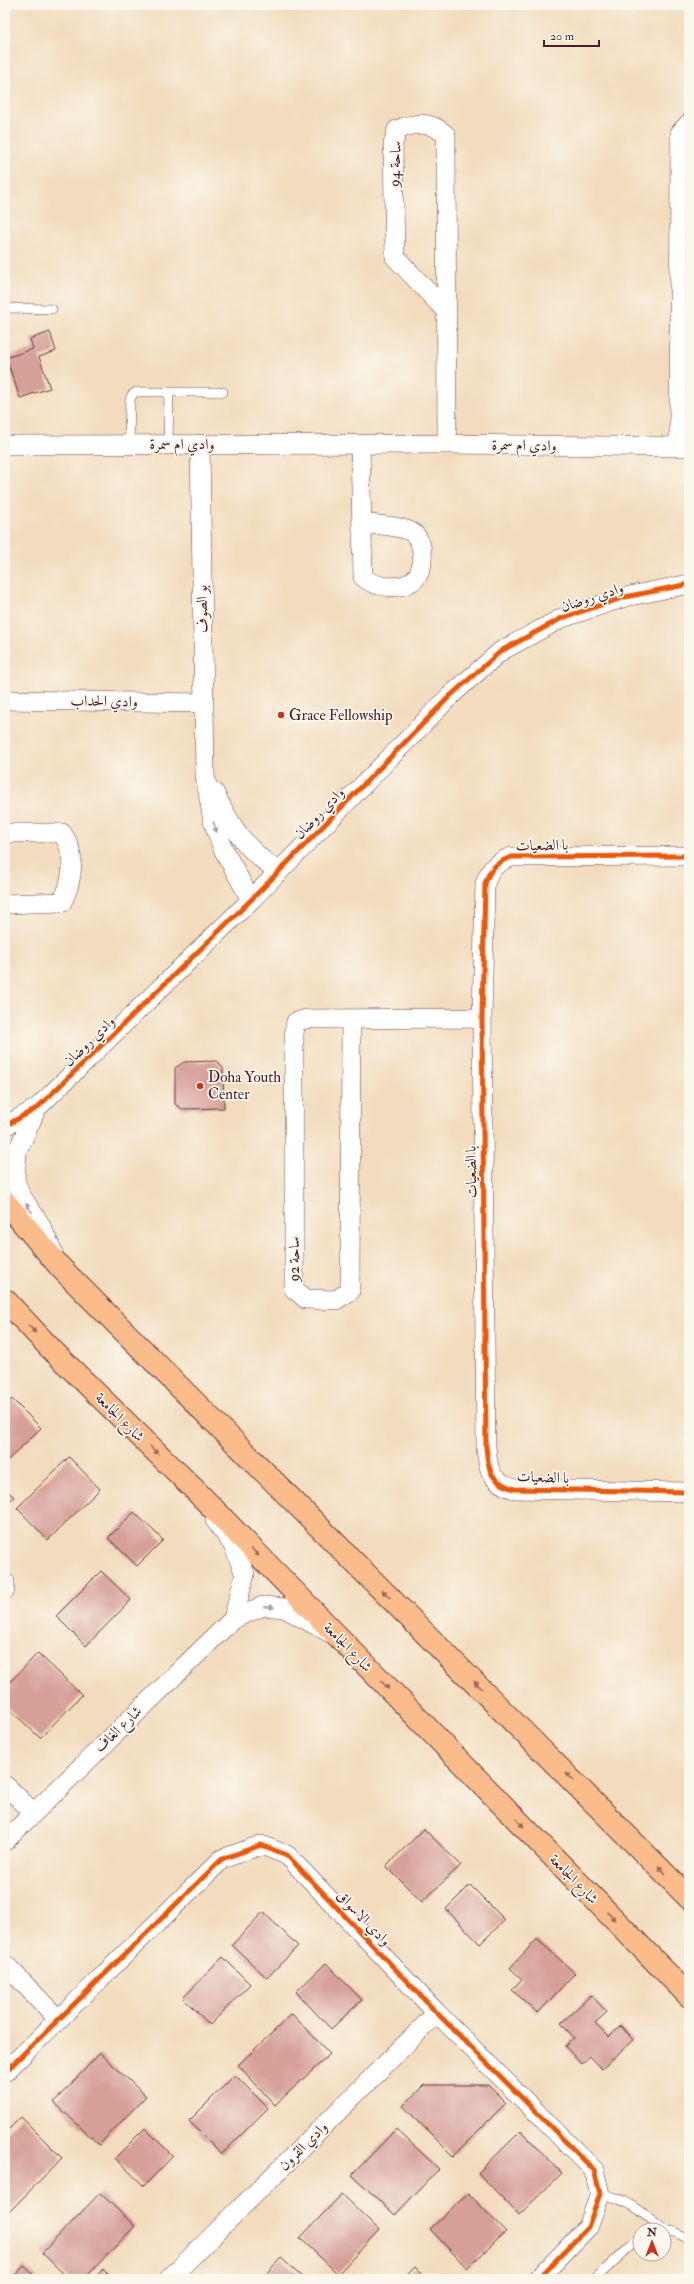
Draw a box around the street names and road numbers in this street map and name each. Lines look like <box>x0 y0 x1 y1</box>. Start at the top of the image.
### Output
street label: ساحة 94 <box>385 141 406 188</box>
street label: وادي ام سمرة <box>150 435 214 457</box>
street label: وادي ام سمرة <box>491 435 557 459</box>
street label: وادي روضان <box>558 578 627 618</box>
street label: بو الصوف <box>193 585 212 633</box>
street label: وادي الحداب <box>70 691 138 714</box>
street label: وادي روضان <box>290 783 350 845</box>
street label: با الضعيات <box>516 836 569 855</box>
street label: وادي روضان <box>59 1012 121 1072</box>
street label: با الضعيات <box>462 1145 481 1198</box>
street label: ساحة 92 <box>285 1236 304 1283</box>
street label: شارع الجامعة <box>89 1389 148 1448</box>
street label: با الضعيات <box>516 1467 570 1488</box>
street label: شارع الجامعة <box>317 1618 376 1678</box>
street label: شارع الغاف <box>91 1702 148 1759</box>
street label: شارع الجامعة <box>543 1850 602 1910</box>
street label: وادي الاسواق <box>331 1886 395 1952</box>
street label: وادي القرون <box>275 2118 333 2176</box>

